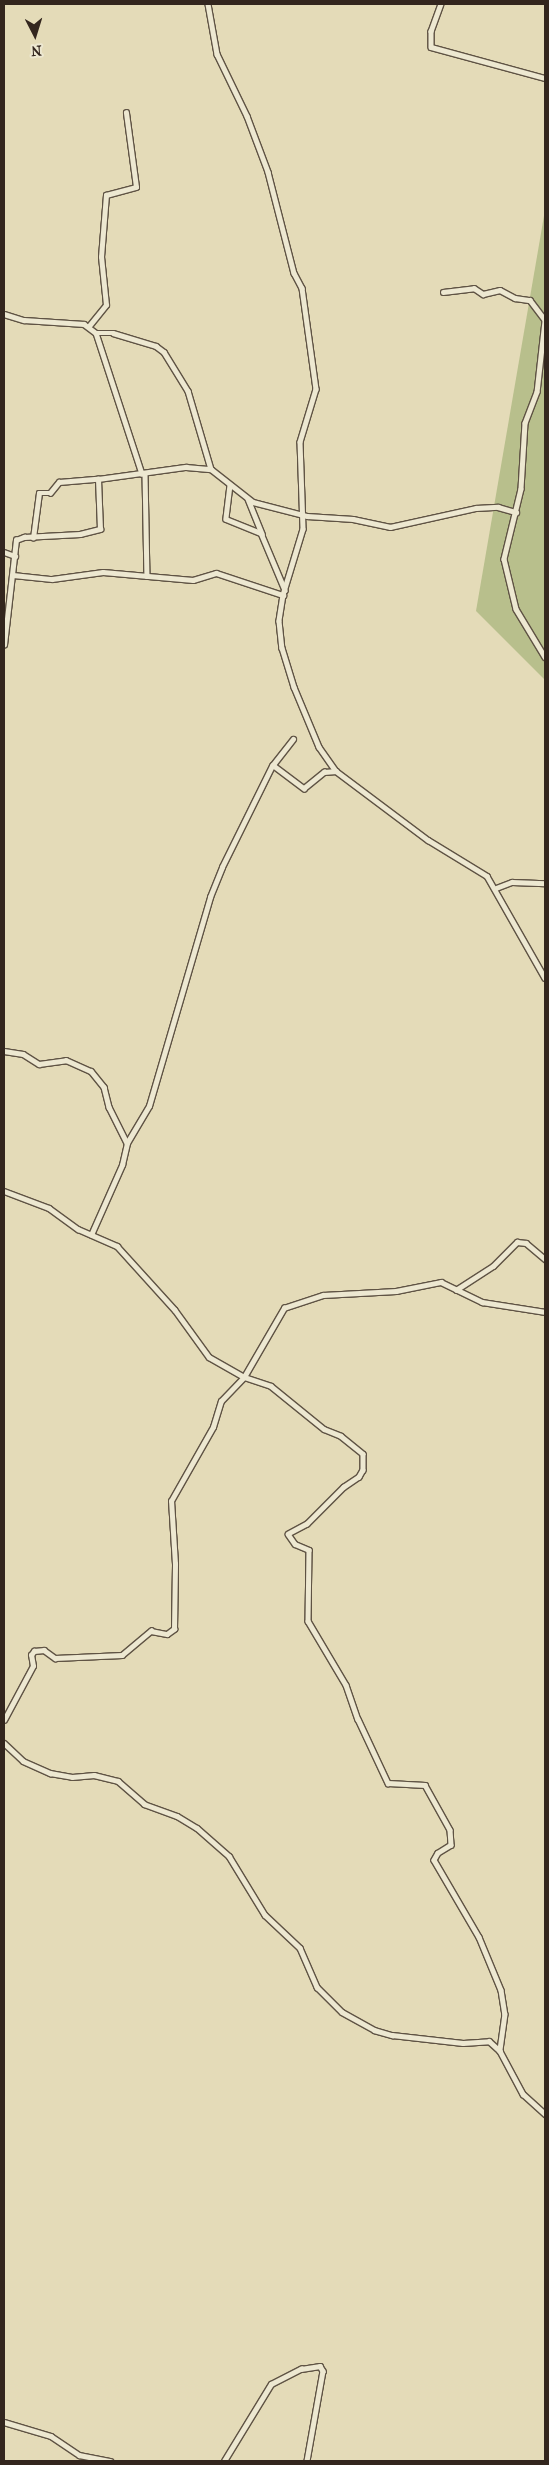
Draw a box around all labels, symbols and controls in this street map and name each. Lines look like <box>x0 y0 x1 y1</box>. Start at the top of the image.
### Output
north arrow <box>10 10 60 60</box>
text: N <box>30 42 42 59</box>

